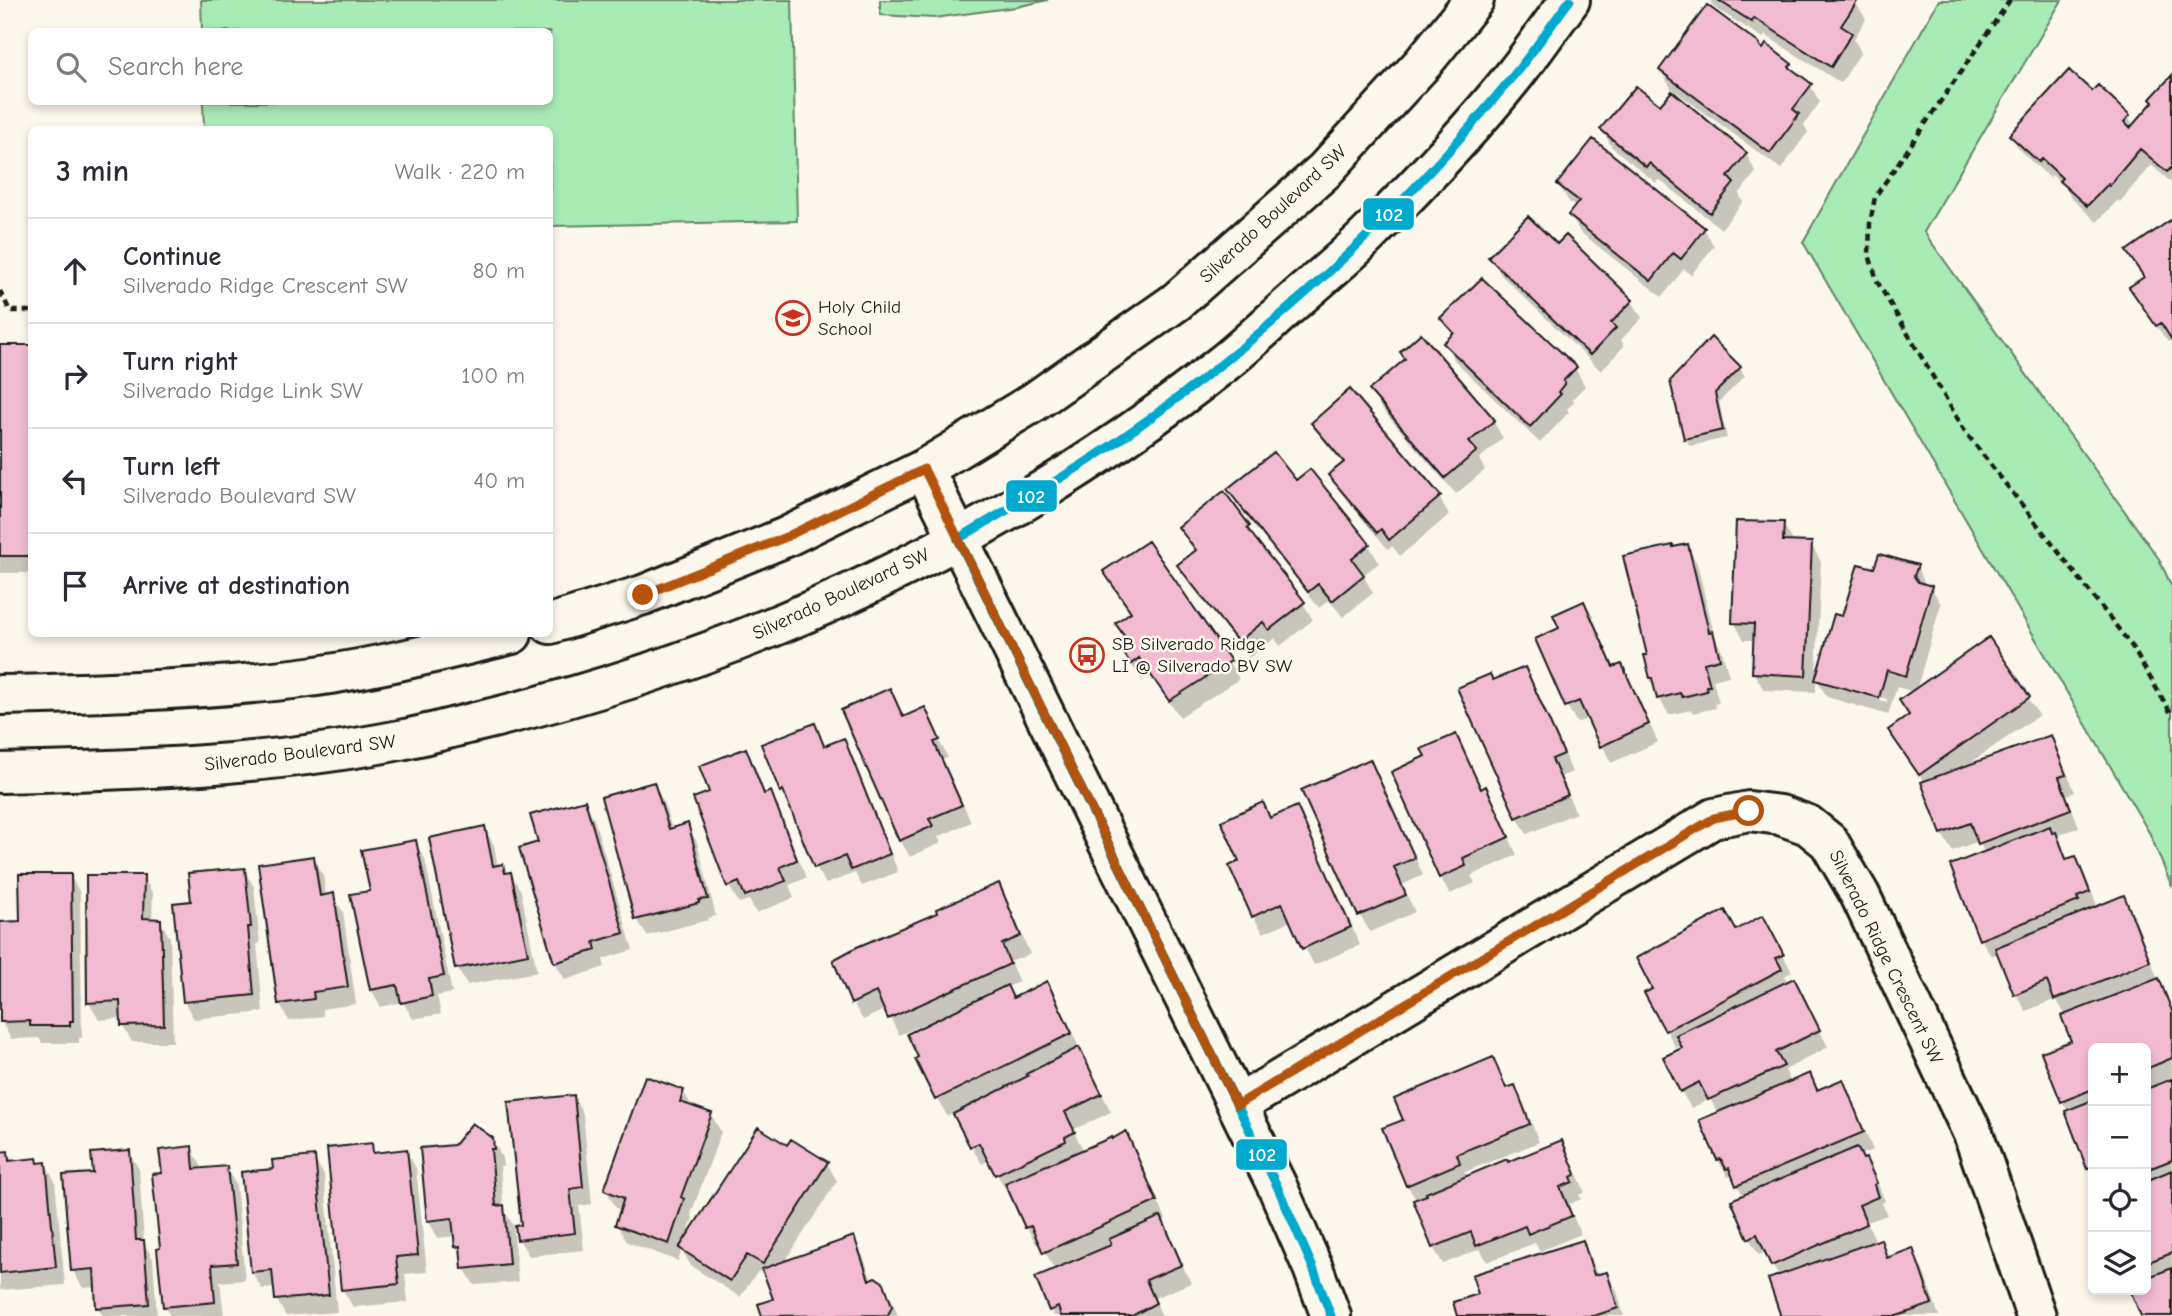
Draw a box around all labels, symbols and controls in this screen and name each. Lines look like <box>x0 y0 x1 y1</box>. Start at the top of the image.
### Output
search box <box>28 28 553 105</box>
icon: search <box>52 48 90 86</box>
text: Search here <box>108 52 243 82</box>
street label: Silverado Boulevard SW <box>1195 140 1351 288</box>
text: 3 min <box>56 154 129 189</box>
text: Walk · 220 m <box>394 158 525 185</box>
line badge: 102 <box>1362 197 1415 231</box>
text: 102 <box>1375 204 1403 226</box>
text: Continue <box>123 242 221 272</box>
icon: ahead <box>56 252 94 290</box>
text: 80 m <box>472 257 525 284</box>
text: Silverado Ridge Crescent SW <box>123 272 408 299</box>
place label: Holy Child School <box>818 296 901 340</box>
school or university icon: Holy Child School <box>774 299 812 337</box>
text: Turn right <box>123 347 237 377</box>
icon: right <box>56 357 94 395</box>
text: 100 m <box>461 362 525 389</box>
text: Silverado Ridge Link SW <box>123 377 363 404</box>
text: Turn left <box>123 452 220 482</box>
icon: left <box>56 462 94 500</box>
text: 40 m <box>473 467 525 494</box>
line badge: 102 <box>1005 479 1058 513</box>
text: Silverado Boulevard SW <box>123 482 356 509</box>
text: 102 <box>1017 486 1045 508</box>
street label: Silverado Boulevard SW <box>749 543 933 645</box>
icon: arrive <box>56 567 94 605</box>
text: Arrive at destination <box>123 571 350 601</box>
route end <box>627 579 658 610</box>
place label: SB Silverado Ridge LI @ Silverado BV SW <box>1112 633 1293 677</box>
bus stop icon: SB Silverado Ridge LI @ Silverado BV SW <box>1068 636 1106 674</box>
street label: Silverado Boulevard SW <box>203 730 397 776</box>
route start <box>1733 795 1764 826</box>
street label: Silverado Ridge Crescent SW <box>1825 846 1948 1068</box>
map controls <box>2088 1043 2151 1295</box>
button: + <box>2088 1043 2151 1106</box>
button: − <box>2088 1106 2151 1169</box>
line badge: 102 <box>1235 1138 1288 1171</box>
text: 102 <box>1248 1144 1276 1166</box>
button: locate <box>2088 1169 2151 1232</box>
button: layers <box>2088 1232 2151 1295</box>

